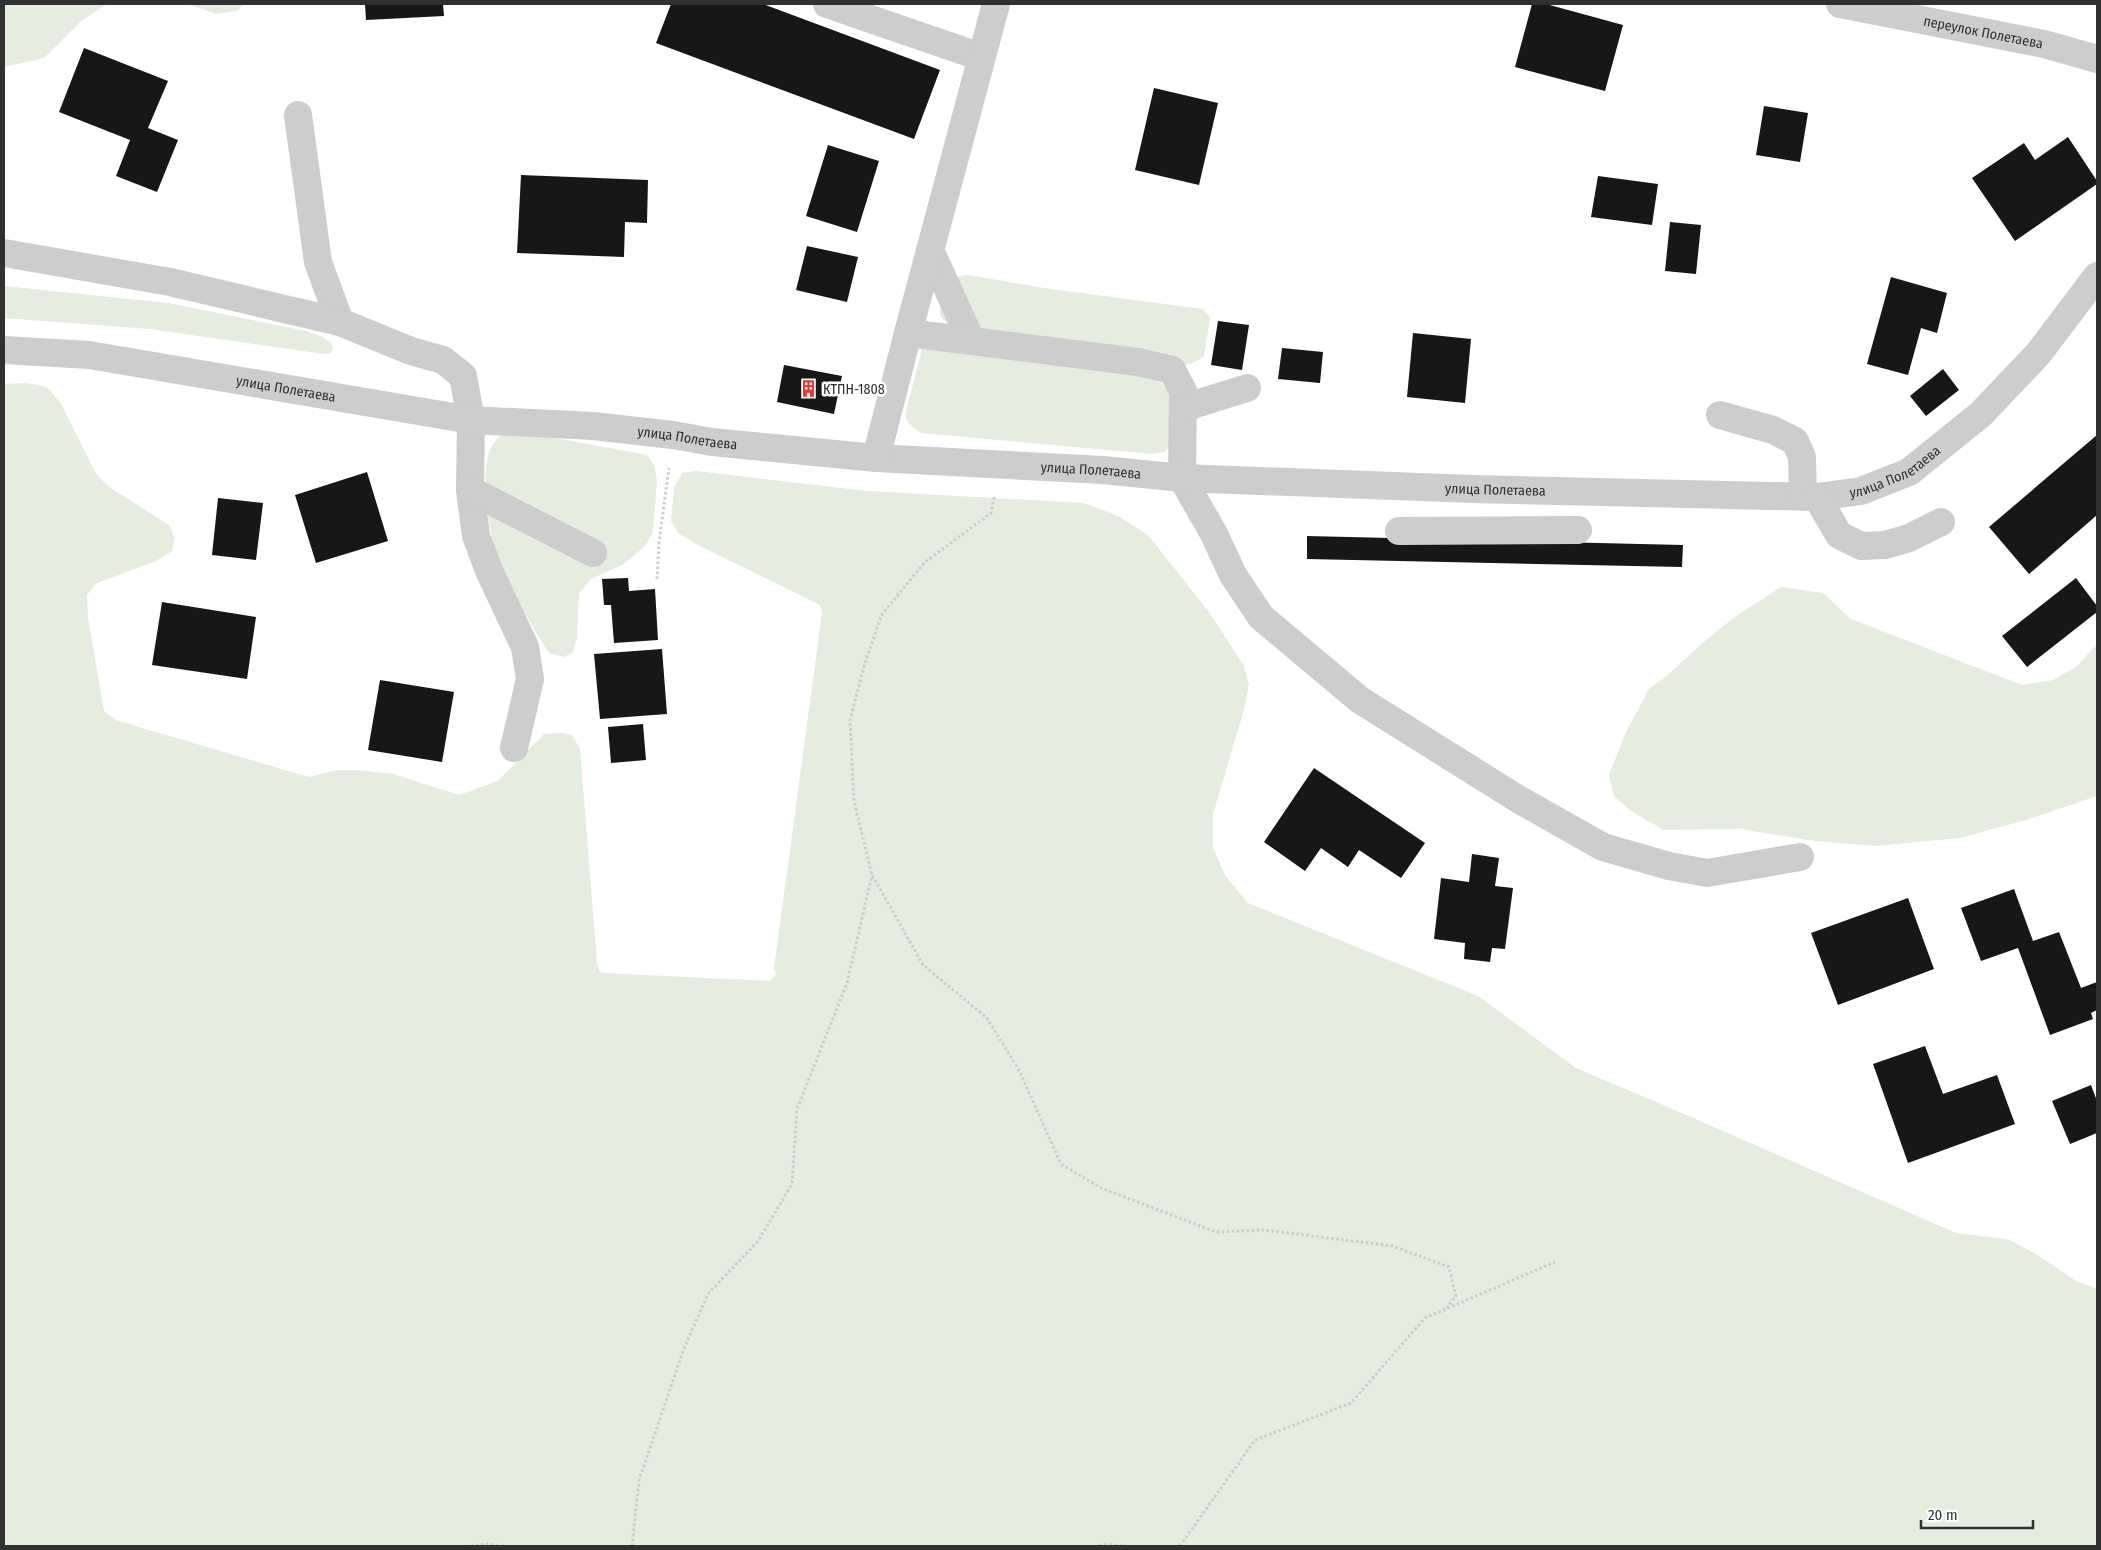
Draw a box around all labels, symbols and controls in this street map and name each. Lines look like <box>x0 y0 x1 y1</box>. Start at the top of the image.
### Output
street label: переулок Полетаева <box>1922 12 2045 52</box>
street label: улица Полетаева <box>235 372 337 405</box>
building icon: КТПН-1808 <box>799 379 819 399</box>
place label: КТПН-1808 <box>823 381 885 398</box>
street label: улица Полетаева <box>637 423 738 453</box>
street label: улица Полетаева <box>1848 442 1944 501</box>
street label: улица Полетаева <box>1040 458 1142 482</box>
street label: улица Полетаева <box>1445 479 1546 499</box>
scale bar <box>1921 1498 2034 1530</box>
text: 20 m <box>1928 1506 1958 1524</box>

